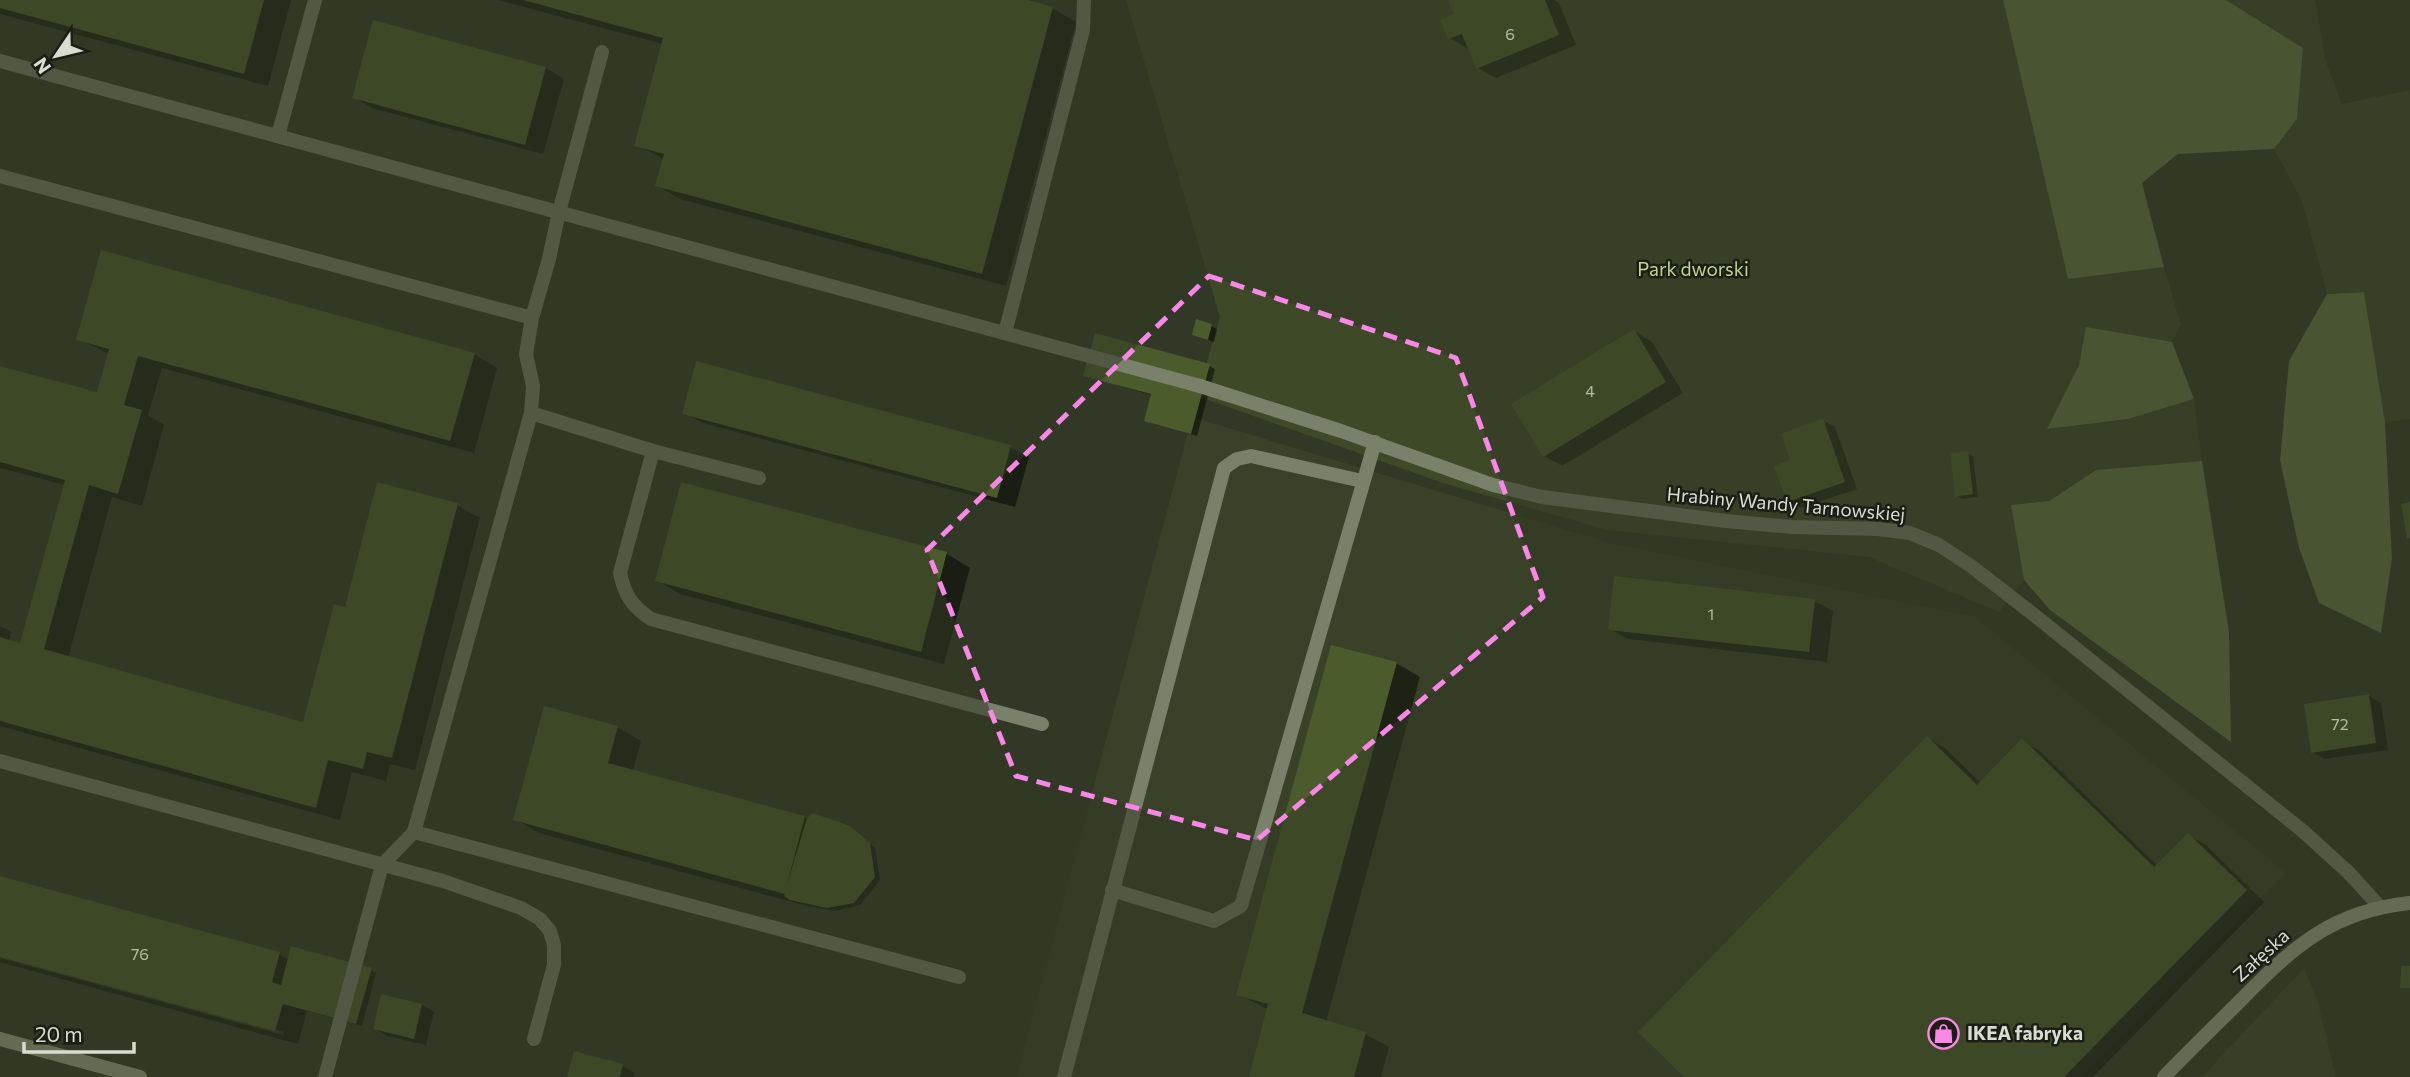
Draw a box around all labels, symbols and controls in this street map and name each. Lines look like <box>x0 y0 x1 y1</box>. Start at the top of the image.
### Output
north arrow <box>21 21 91 91</box>
house number: 6 <box>1505 24 1515 43</box>
text: N <box>28 54 55 78</box>
park label: Park dworski <box>1637 257 1749 280</box>
house number: 4 <box>1585 381 1595 400</box>
street label: Hrabiny Wandy Tarnowskiej <box>1666 482 1906 525</box>
house number: 1 <box>1708 604 1714 623</box>
house number: 72 <box>2331 714 2349 733</box>
street label: Załęska <box>2228 924 2293 986</box>
house number: 76 <box>131 944 149 963</box>
scale bar <box>24 1010 135 1054</box>
shop icon: IKEA fabryka <box>1927 1016 1961 1050</box>
text: 20 m <box>35 1021 83 1046</box>
place label: IKEA fabryka <box>1967 1021 2083 1044</box>

